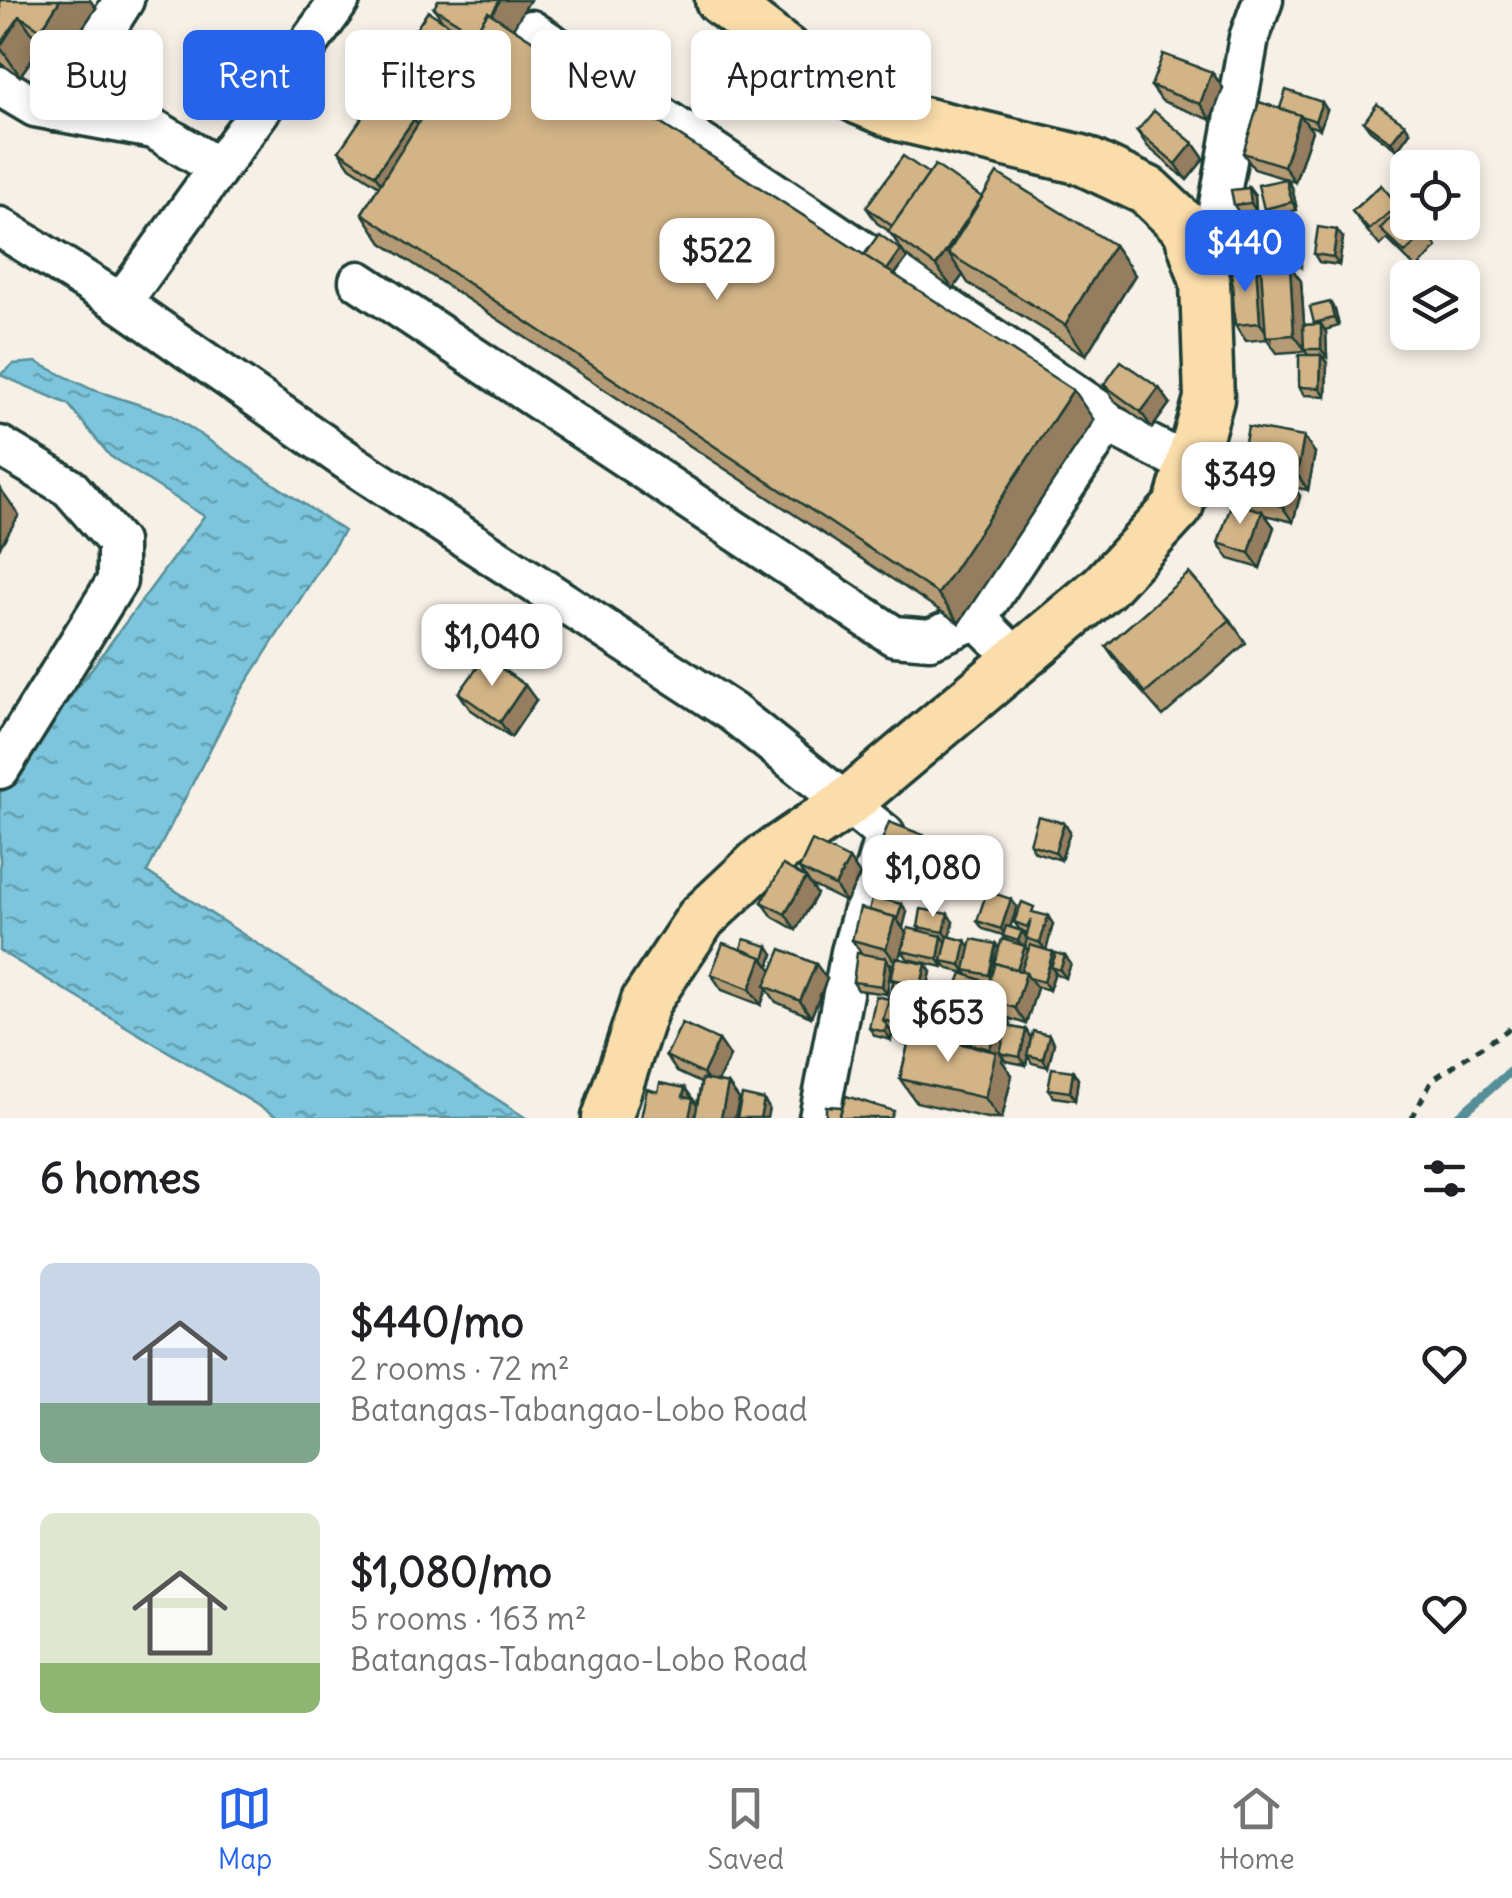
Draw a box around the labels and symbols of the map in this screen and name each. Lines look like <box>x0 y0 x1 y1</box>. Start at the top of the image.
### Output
pin: $440 <box>1186 210 1304 295</box>
pin: $522 <box>658 218 776 303</box>
pin: $349 <box>1181 442 1299 527</box>
pin: $1,040 <box>411 604 573 689</box>
pin: $1,080 <box>852 835 1014 920</box>
pin: $653 <box>889 980 1007 1065</box>

